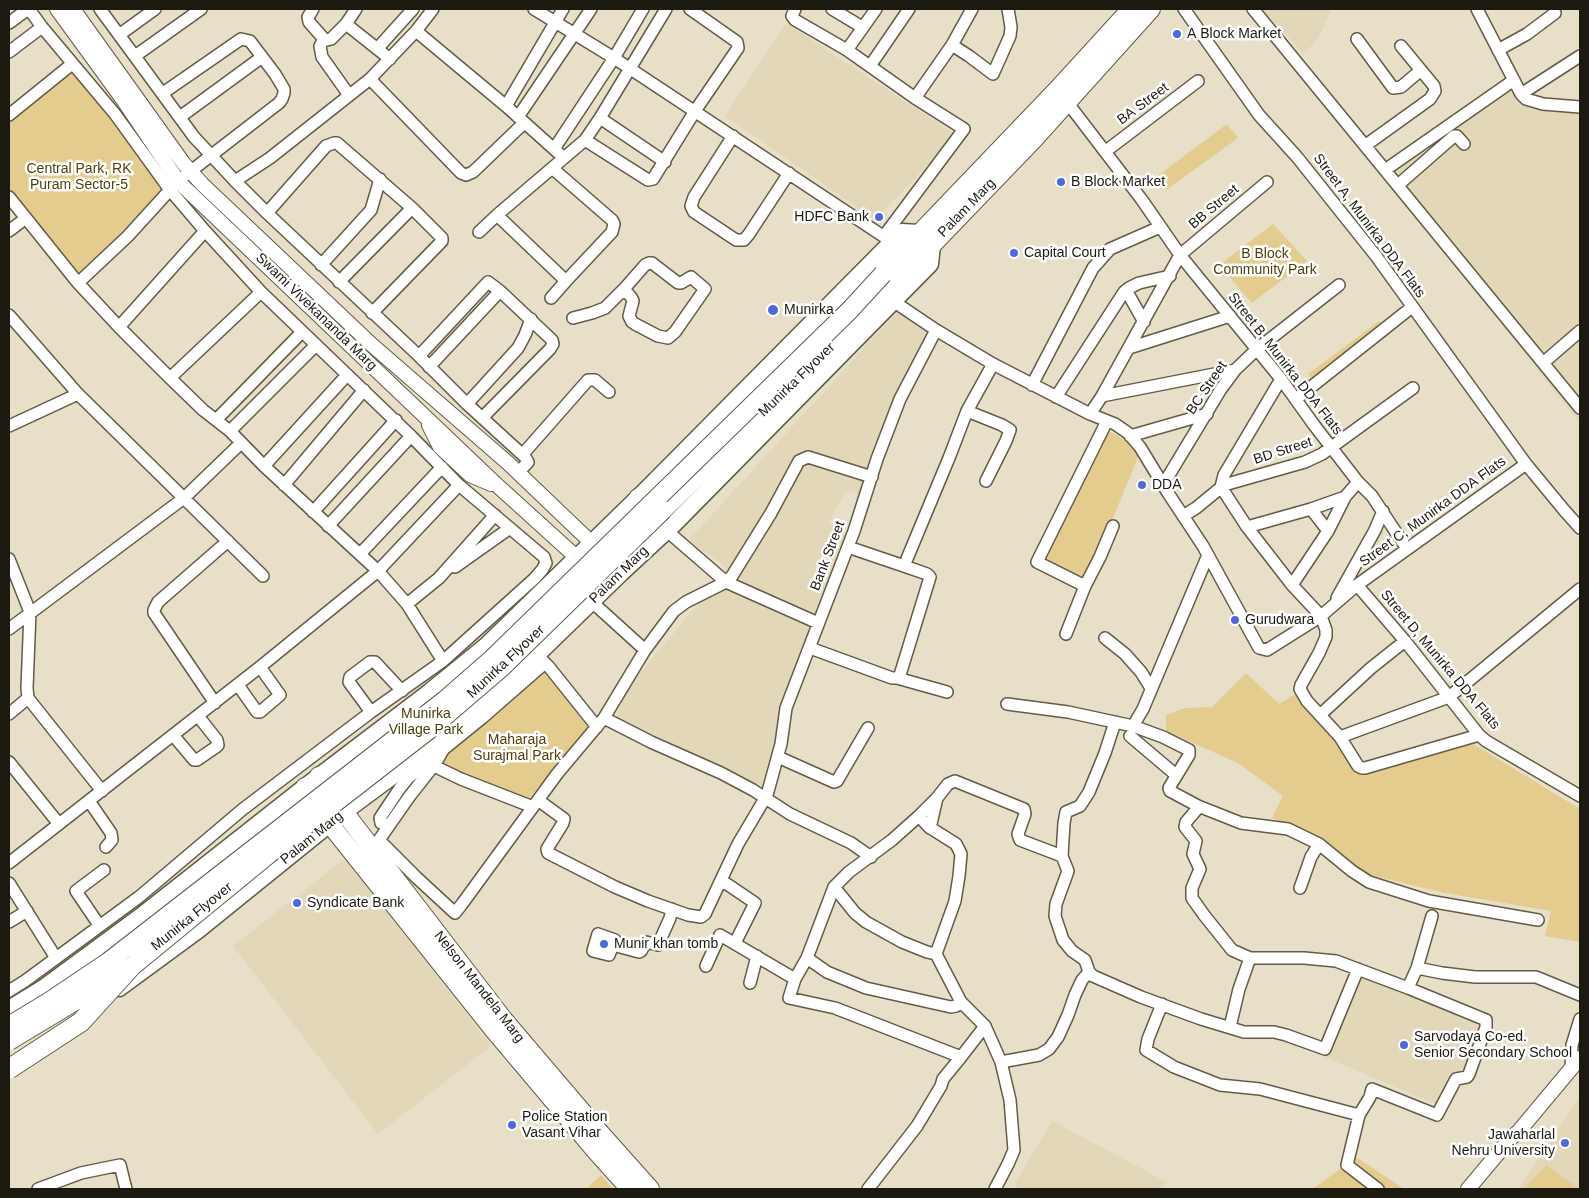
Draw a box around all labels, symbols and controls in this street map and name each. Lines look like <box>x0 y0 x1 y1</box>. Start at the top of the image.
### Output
place label: A Block Market <box>1187 26 1281 42</box>
marker: A Block Market <box>1171 28 1183 40</box>
street label: BA Street <box>1114 79 1172 129</box>
street label: Street A, Munirka DDA Flats <box>1309 151 1429 301</box>
park label: Central Park, RK Puram Sector-5 <box>26 161 132 193</box>
place label: B Block Market <box>1071 174 1165 190</box>
street label: Palam Marg <box>935 175 999 241</box>
marker: B Block Market <box>1055 176 1067 188</box>
street label: BB Street <box>1186 181 1242 233</box>
place label: HDFC Bank <box>794 209 869 225</box>
marker: HDFC Bank <box>873 211 885 223</box>
place label: Capital Court <box>1024 245 1106 261</box>
park label: B Block Community Park <box>1213 246 1317 278</box>
marker: Capital Court <box>1008 247 1020 259</box>
street label: Swami Vivekananda Marg <box>252 250 380 374</box>
street label: Street B, Munirka DDA Flats <box>1224 290 1346 438</box>
place label: Munirka <box>784 302 834 318</box>
marker: Munirka <box>766 303 780 317</box>
street label: Munirka Flyover <box>755 339 839 421</box>
street label: BC Street <box>1183 358 1231 418</box>
street label: BD Street <box>1252 434 1314 468</box>
street label: Street C, Munirka DDA Flats <box>1357 453 1509 571</box>
place label: DDA <box>1152 477 1182 493</box>
marker: DDA <box>1136 479 1148 491</box>
street label: Bank Street <box>807 519 849 593</box>
street label: Palam Marg <box>586 543 652 607</box>
street label: Street D, Munirka DDA Flats <box>1377 587 1503 733</box>
place label: Gurudwara <box>1245 612 1314 628</box>
marker: Gurudwara <box>1229 614 1241 626</box>
street label: Munirka Flyover <box>464 622 548 702</box>
park label: Munirka Village Park <box>389 706 463 739</box>
park label: Maharaja Surajmal Park <box>473 732 561 764</box>
street label: Palam Marg <box>277 808 347 868</box>
street label: Munirka Flyover <box>148 879 236 955</box>
place label: Syndicate Bank <box>307 895 404 911</box>
marker: Syndicate Bank <box>291 897 303 909</box>
street label: Nelson Mandela Marg <box>430 928 528 1046</box>
place label: Munir khan tomb <box>614 936 718 952</box>
marker: Munir khan tomb <box>598 938 610 950</box>
place label: Sarvodaya Co-ed. Senior Secondary School <box>1414 1029 1572 1062</box>
marker: Sarvodaya Co-ed. Senior Secondary School <box>1398 1039 1410 1051</box>
place label: Police Station Vasant Vihar <box>522 1109 608 1142</box>
marker: Police Station Vasant Vihar <box>506 1119 518 1131</box>
place label: Jawaharlal Nehru University <box>1452 1127 1555 1160</box>
marker: Jawaharlal Nehru University <box>1559 1137 1571 1149</box>

